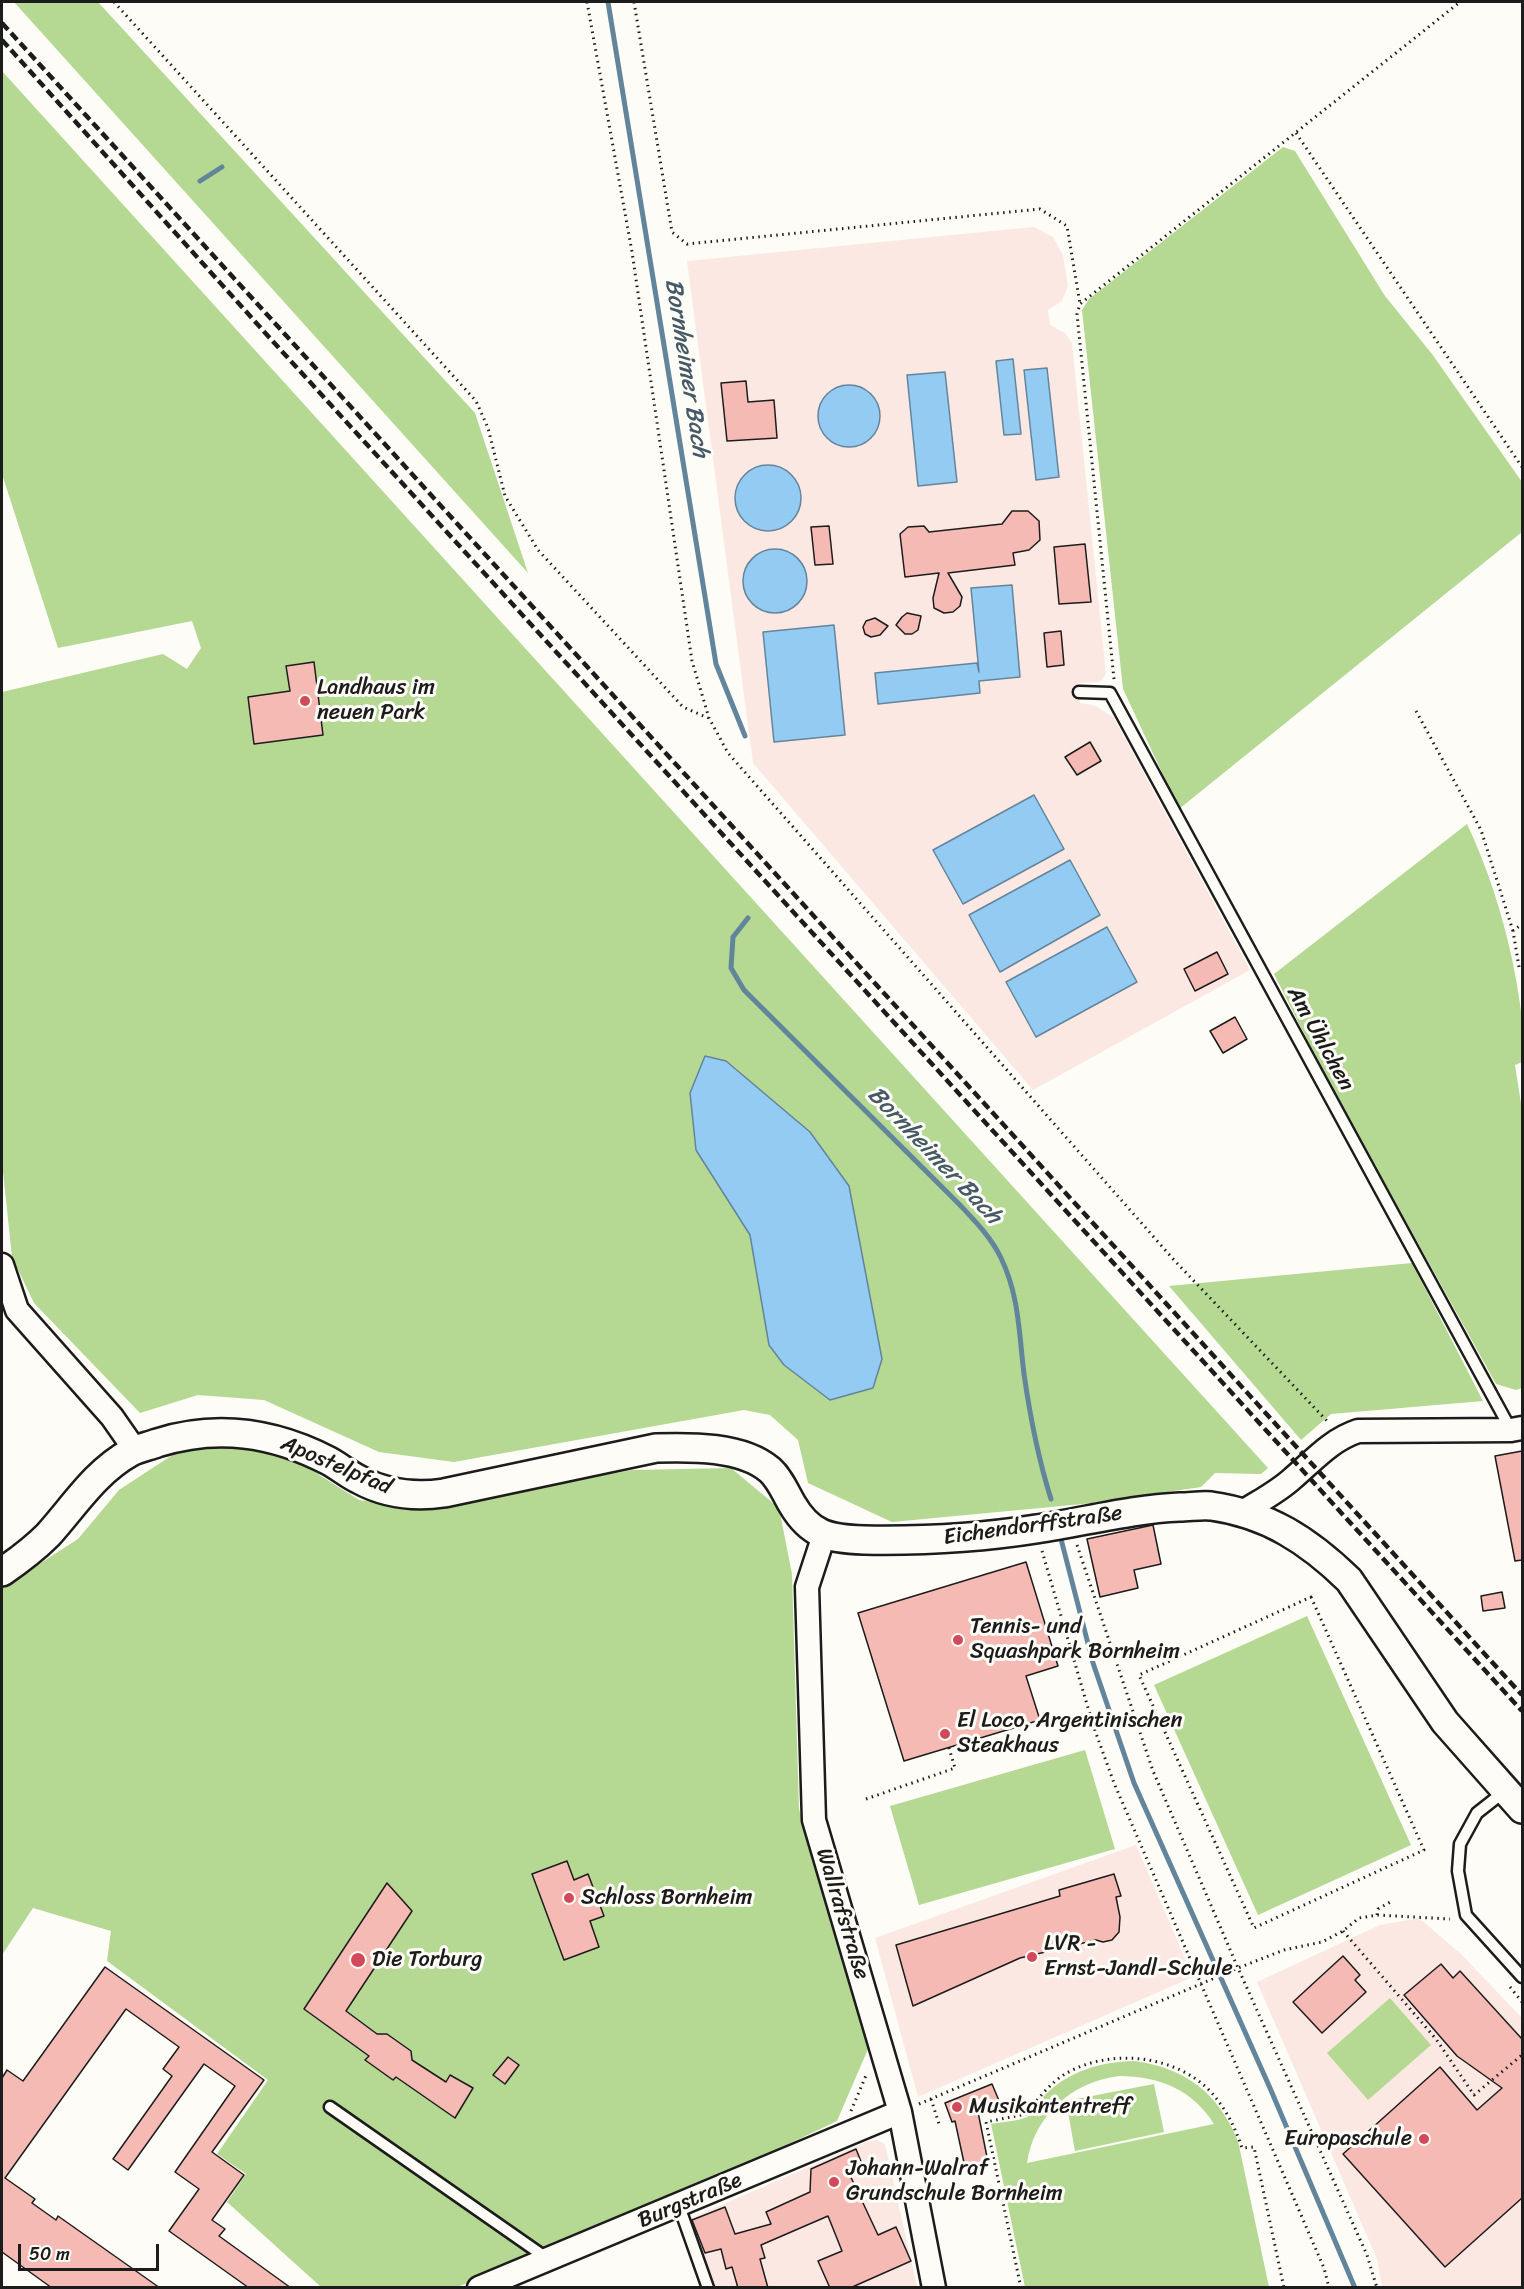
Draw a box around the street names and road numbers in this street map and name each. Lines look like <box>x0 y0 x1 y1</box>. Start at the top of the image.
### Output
street label: Am Ühlchen <box>1281 982 1359 1096</box>
street label: Apostelpfad <box>277 1431 395 1501</box>
street label: Eichendorffstraße <box>942 1500 1124 1552</box>
street label: Wallrafstraße <box>810 1845 874 1983</box>
street label: Burgstraße <box>634 2167 746 2235</box>

